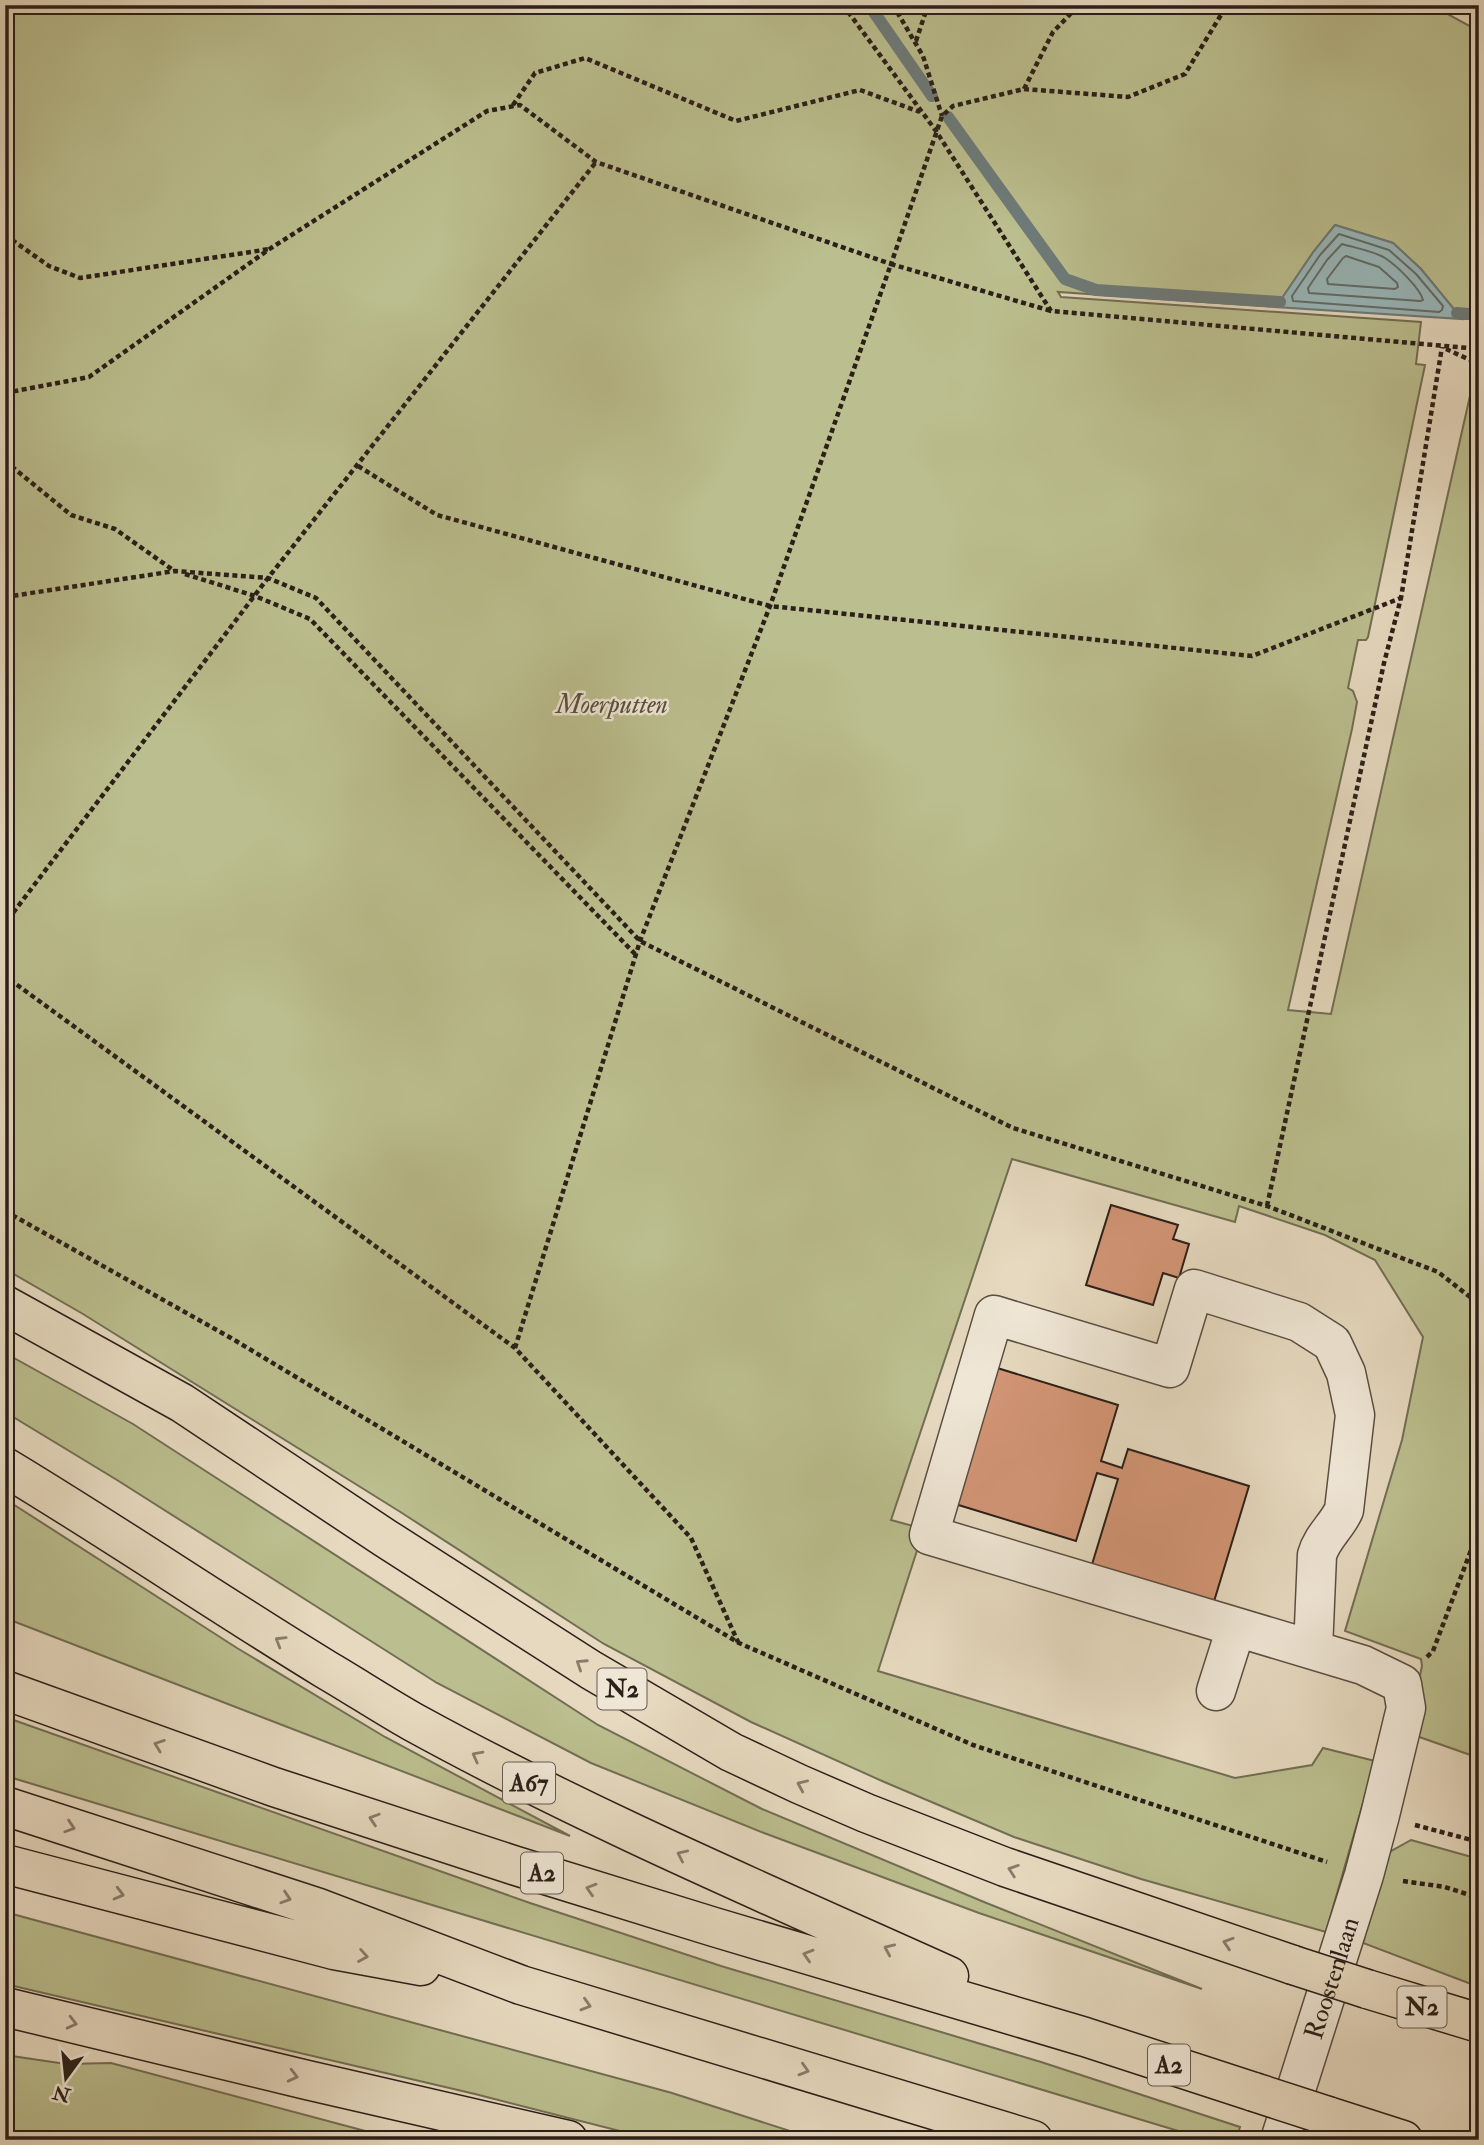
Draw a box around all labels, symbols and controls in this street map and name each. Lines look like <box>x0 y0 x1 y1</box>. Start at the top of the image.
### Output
park label: Moerputten <box>554 689 668 721</box>
one-way arrow <box>275 1637 288 1650</box>
one-way arrow <box>576 1659 589 1672</box>
road number: N2 <box>598 1668 646 1709</box>
one-way arrow <box>153 1739 165 1753</box>
one-way arrow <box>471 1751 484 1764</box>
road number: A67 <box>503 1763 555 1804</box>
one-way arrow <box>797 1779 809 1793</box>
one-way arrow <box>368 1813 381 1827</box>
one-way arrow <box>63 1819 76 1833</box>
one-way arrow <box>676 1849 689 1863</box>
road number: A2 <box>521 1852 563 1894</box>
one-way arrow <box>1007 1864 1020 1878</box>
one-way arrow <box>585 1882 597 1897</box>
one-way arrow <box>113 1886 125 1900</box>
one-way arrow <box>280 1890 292 1904</box>
street label: Roostenlaan <box>1298 1913 1367 2043</box>
one-way arrow <box>1223 1937 1235 1952</box>
one-way arrow <box>884 1943 896 1957</box>
one-way arrow <box>357 1947 369 1962</box>
one-way arrow <box>802 1949 814 1964</box>
road number: N2 <box>1398 1986 1446 2028</box>
one-way arrow <box>580 1996 592 2011</box>
one-way arrow <box>65 2015 77 2029</box>
north arrow <box>32 2044 102 2114</box>
road number: A2 <box>1148 2044 1190 2086</box>
one-way arrow <box>798 2062 810 2077</box>
one-way arrow <box>287 2068 299 2082</box>
text: N <box>50 2079 74 2108</box>

